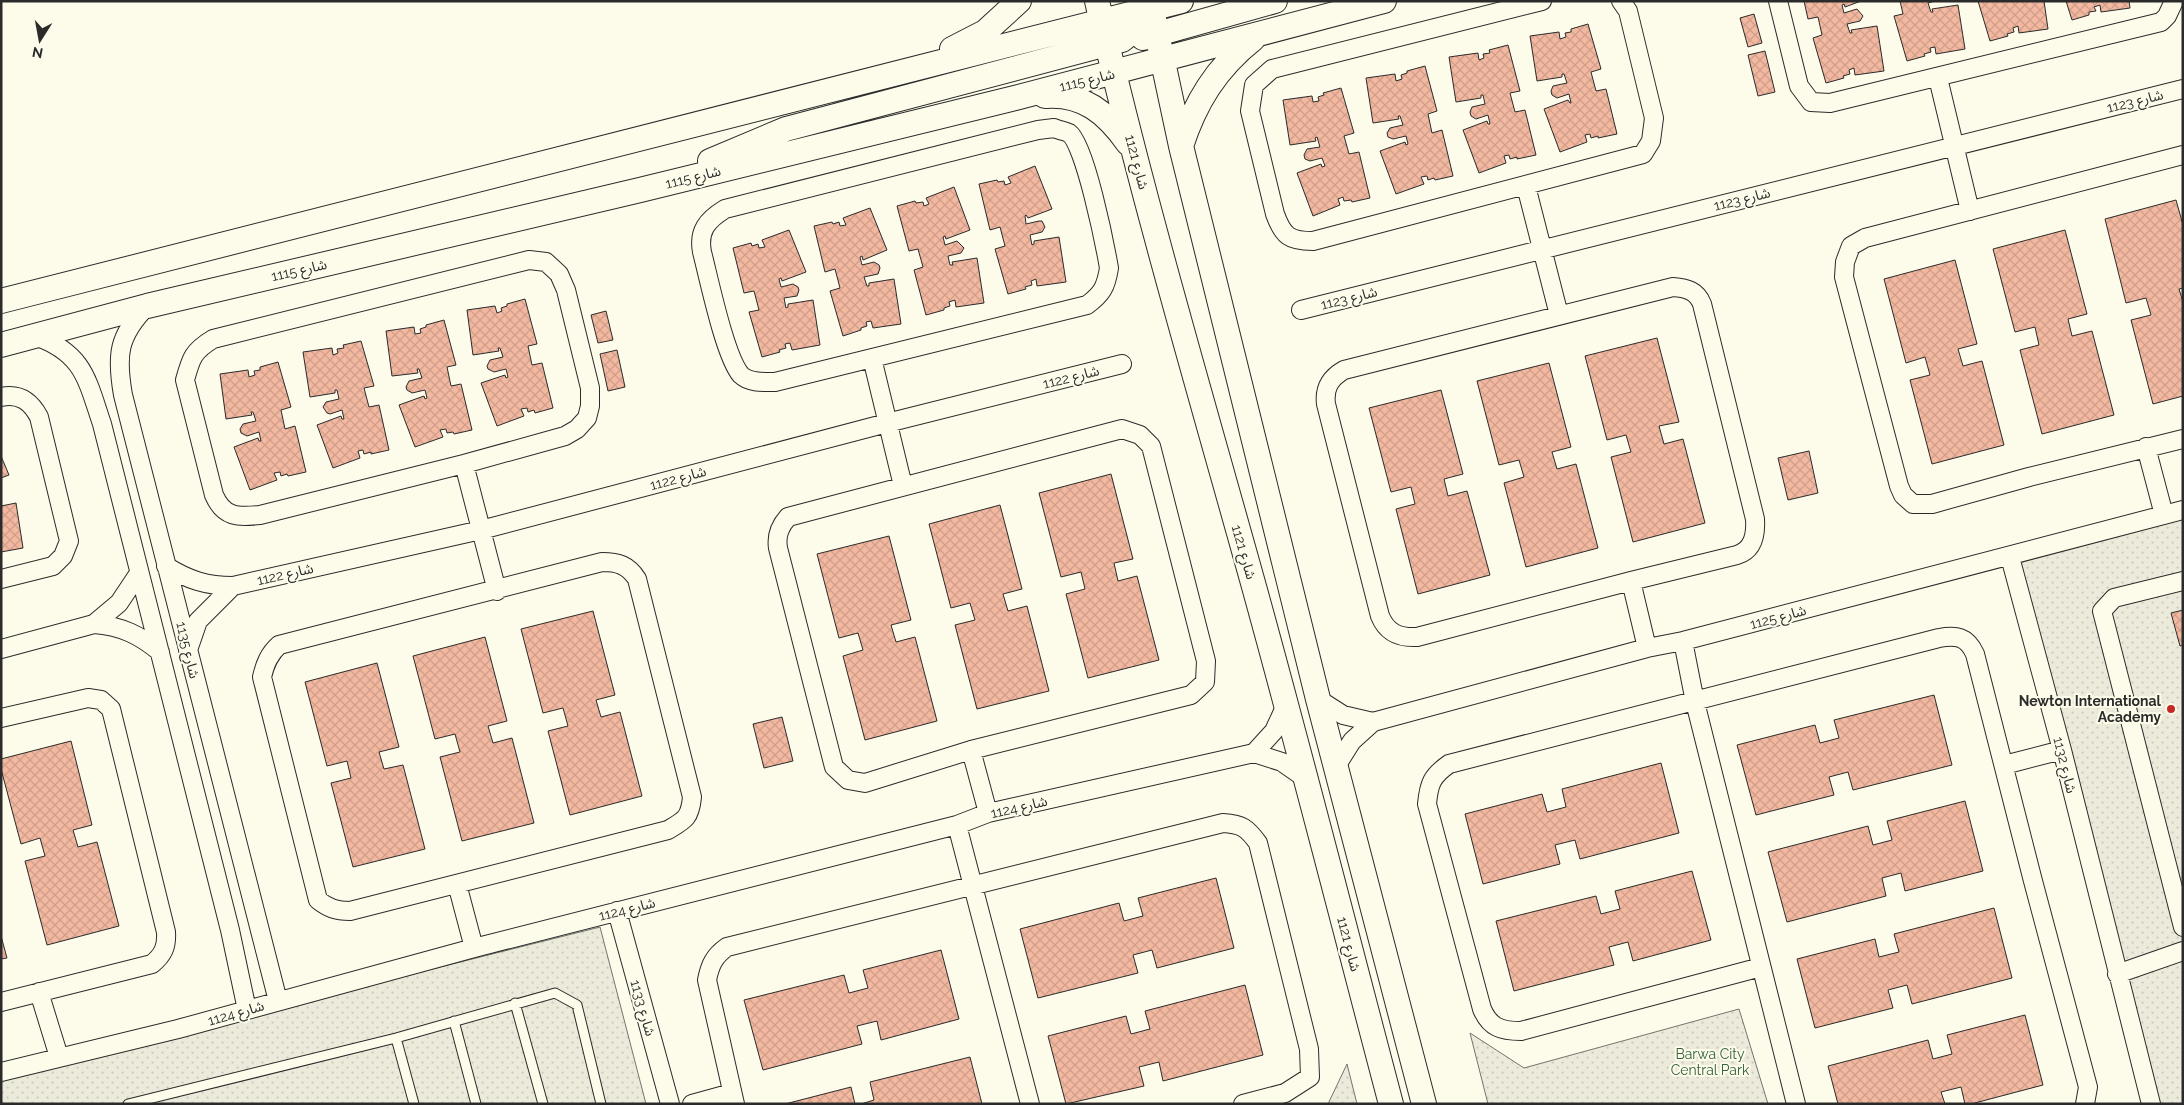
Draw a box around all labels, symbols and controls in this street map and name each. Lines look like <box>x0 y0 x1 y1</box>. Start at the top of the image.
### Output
north arrow <box>15 15 65 65</box>
text: N <box>31 44 44 62</box>
street label: شارع 1115 <box>1058 65 1117 98</box>
street label: شارع 1123 <box>2105 86 2166 119</box>
street label: شارع 1121 <box>1119 133 1152 192</box>
street label: شارع 1115 <box>664 162 723 195</box>
street label: شارع 1123 <box>1712 184 1773 217</box>
street label: شارع 1115 <box>270 256 329 287</box>
street label: شارع 1123 <box>1319 283 1380 316</box>
street label: شارع 1122 <box>1041 362 1102 395</box>
street label: شارع 1122 <box>648 463 709 496</box>
street label: شارع 1121 <box>1226 523 1259 582</box>
street label: شارع 1122 <box>255 560 315 591</box>
street label: شارع 1125 <box>1748 602 1809 635</box>
street label: شارع 1135 <box>170 620 203 681</box>
place label: Newton International Academy <box>2019 693 2162 725</box>
marker: Newton International Academy <box>2165 703 2177 715</box>
street label: شارع 1132 <box>2047 735 2080 796</box>
street label: شارع 1124 <box>989 793 1050 824</box>
street label: شارع 1124 <box>597 894 658 927</box>
street label: شارع 1121 <box>1331 915 1364 974</box>
street label: شارع 1133 <box>624 978 659 1039</box>
street label: شارع 1124 <box>206 997 267 1032</box>
park label: Barwa City Central Park <box>1671 1046 1750 1078</box>

